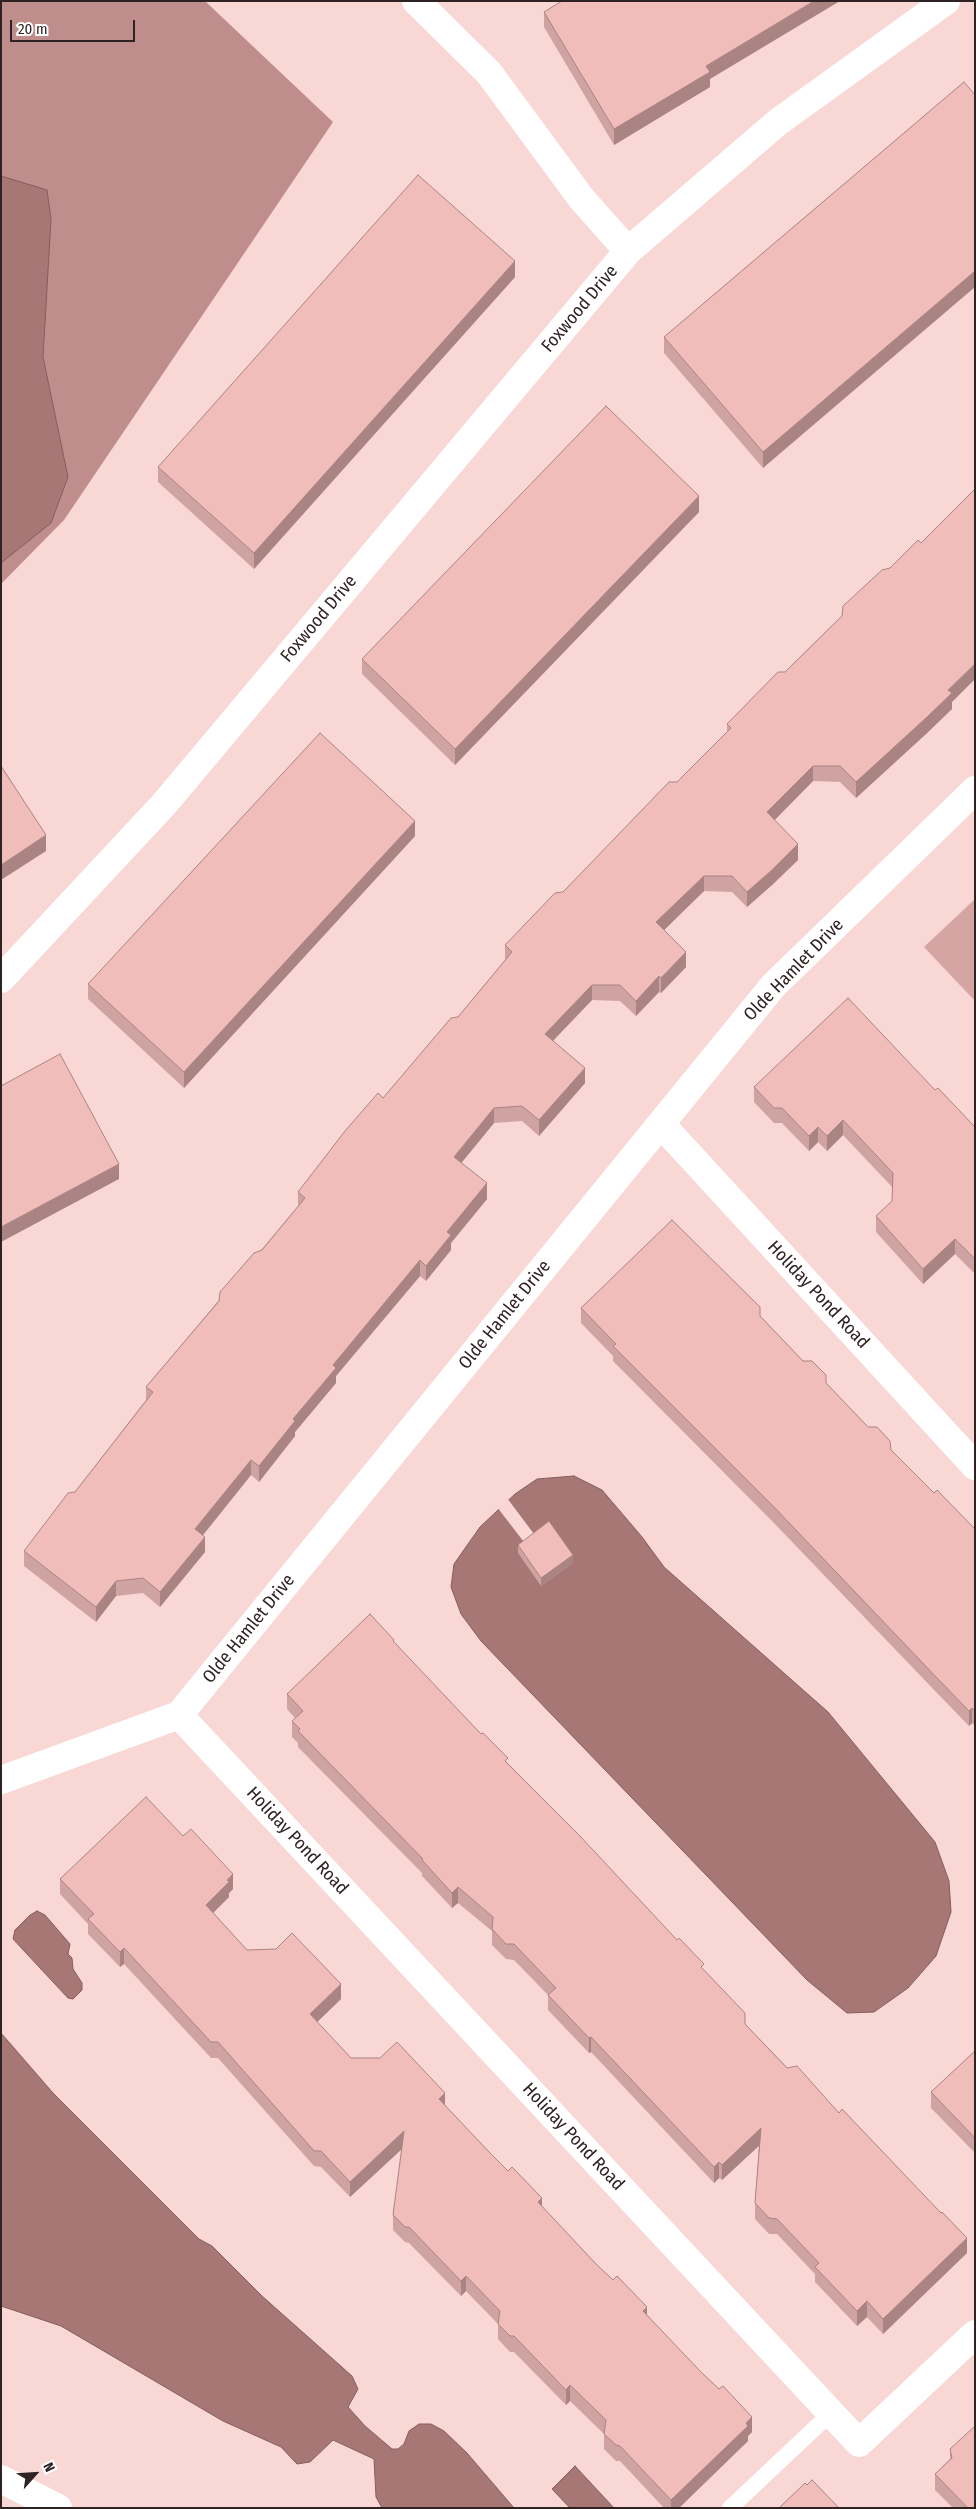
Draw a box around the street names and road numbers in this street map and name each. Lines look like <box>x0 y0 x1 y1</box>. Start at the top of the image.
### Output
street label: Foxwood Drive <box>537 261 623 357</box>
street label: Foxwood Drive <box>276 571 362 667</box>
street label: Olde Hamlet Drive <box>740 914 848 1026</box>
street label: Holiday Pond Road <box>763 1237 873 1353</box>
street label: Olde Hamlet Drive <box>454 1256 556 1374</box>
street label: Olde Hamlet Drive <box>198 1570 300 1688</box>
street label: Holiday Pond Road <box>242 1783 352 1899</box>
street label: Holiday Pond Road <box>518 2079 628 2195</box>

